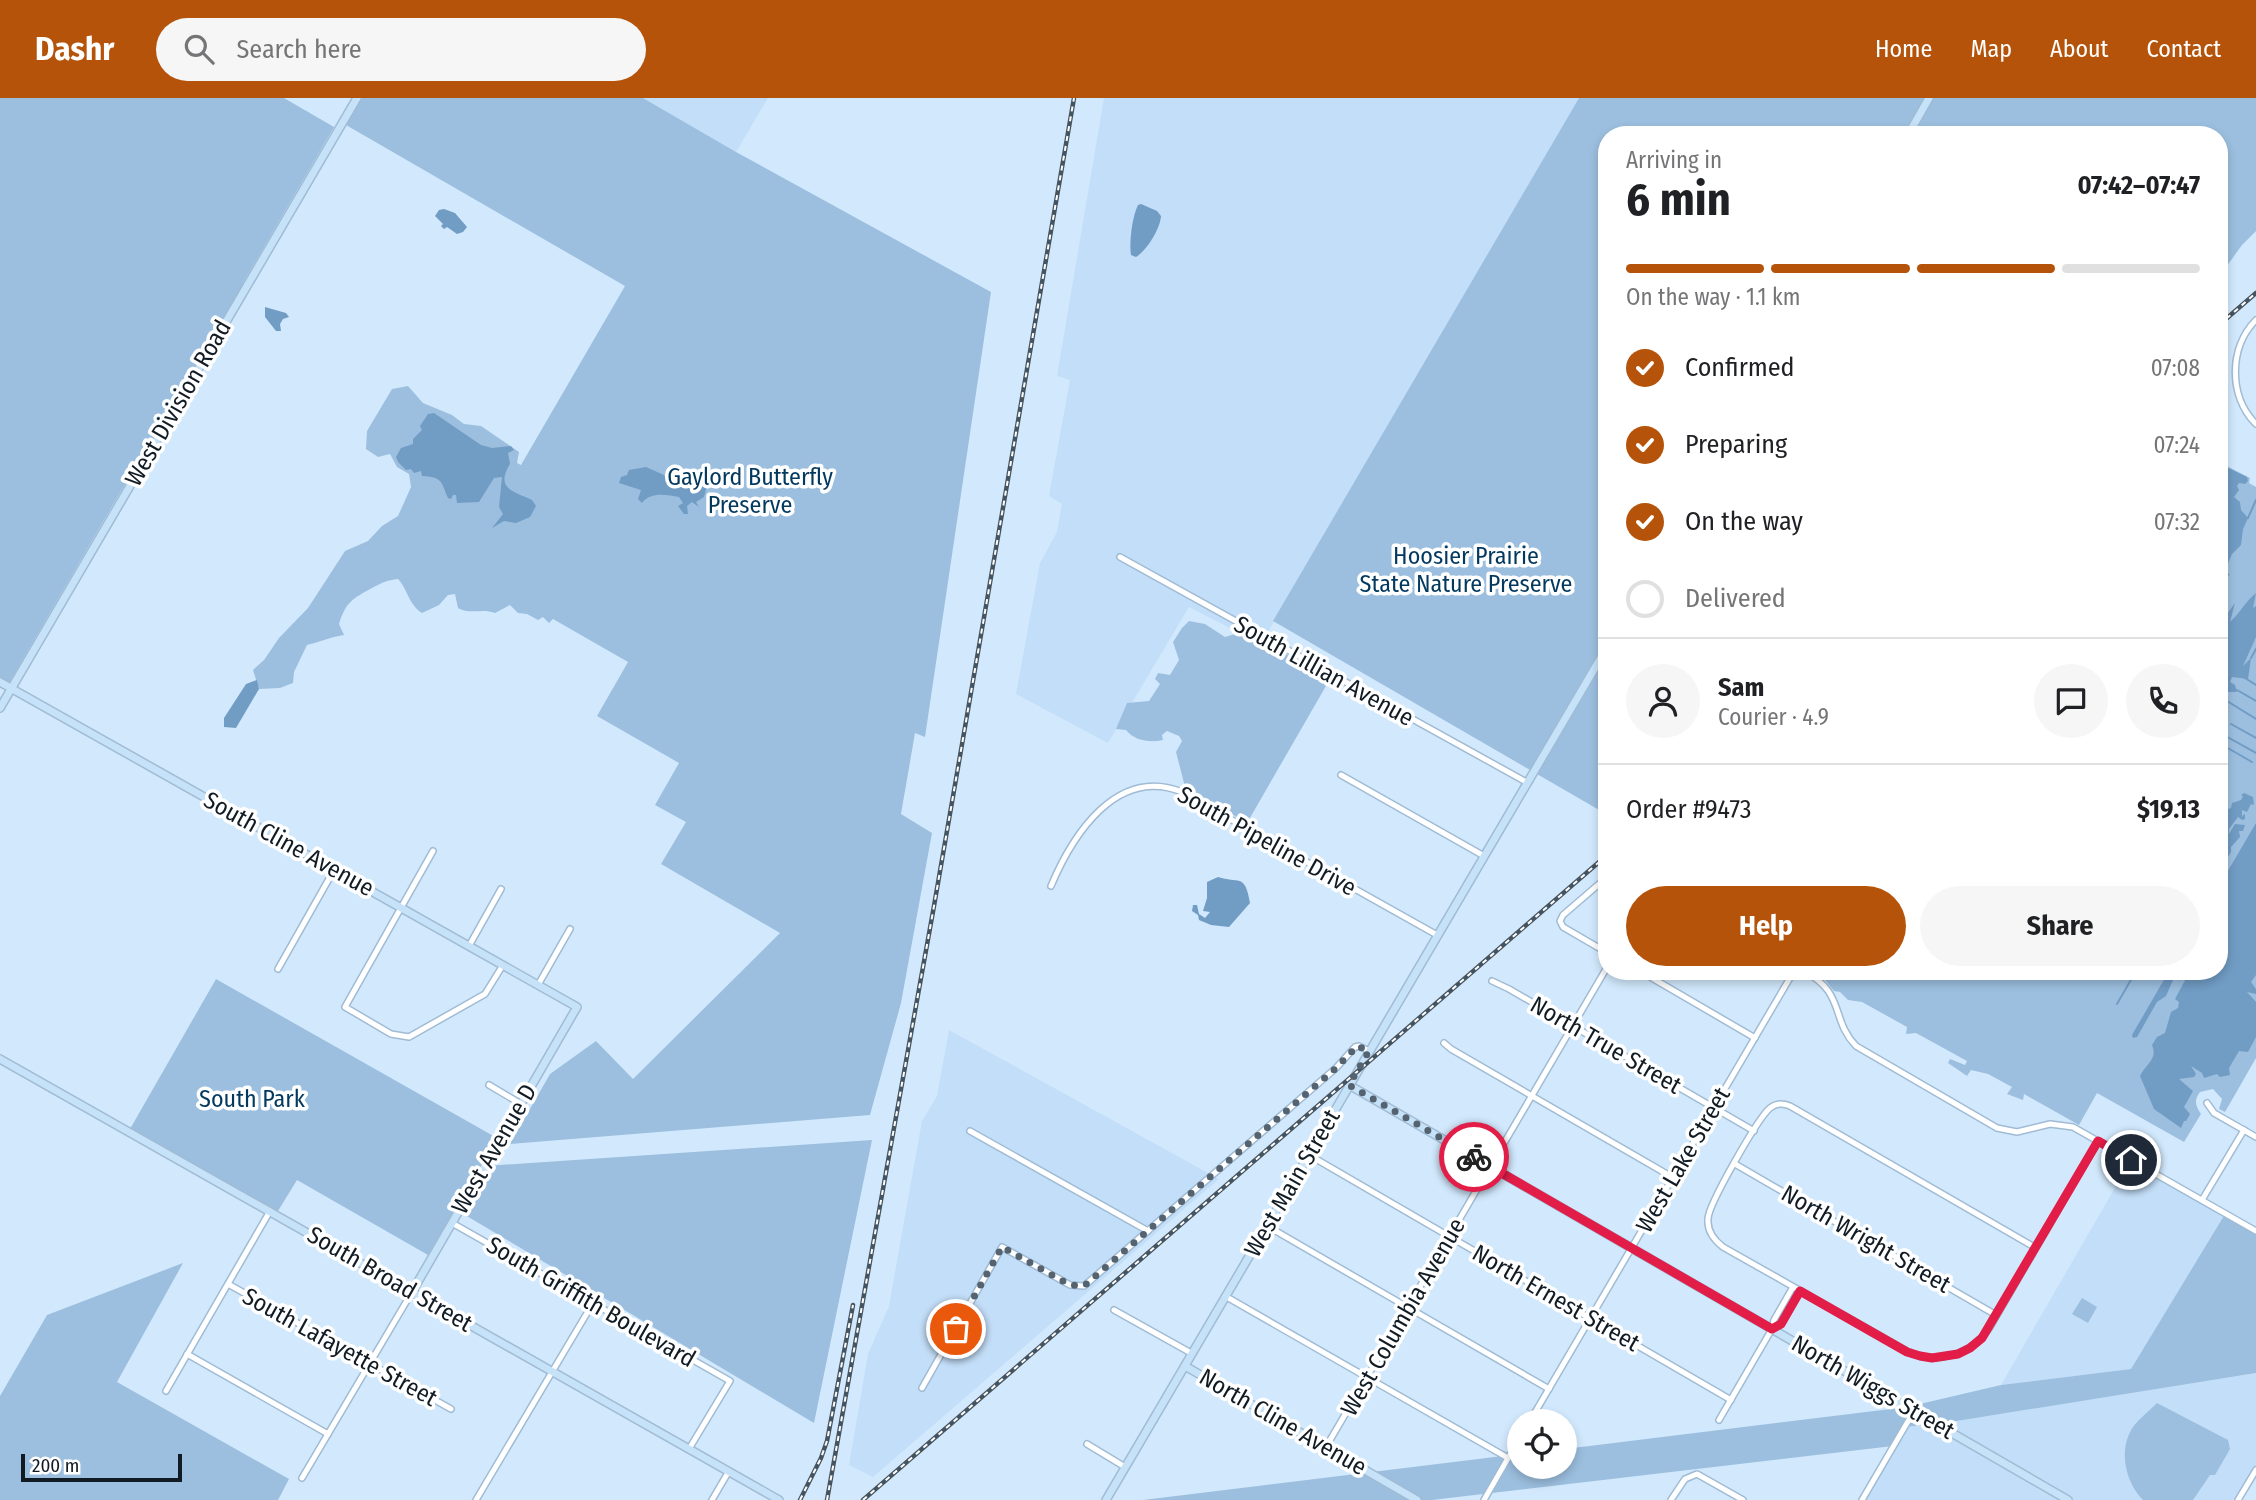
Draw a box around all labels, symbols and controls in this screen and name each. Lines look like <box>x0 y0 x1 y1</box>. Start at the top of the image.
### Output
search box <box>156 18 646 81</box>
text: Dashr <box>35 29 114 69</box>
icon: search <box>180 30 218 68</box>
text: Search here <box>236 34 362 65</box>
text: Home <box>1875 35 1932 63</box>
text: Map <box>1970 35 2012 63</box>
text: About <box>2050 35 2108 63</box>
text: Contact <box>2146 35 2221 63</box>
text: Arriving in <box>1626 146 1722 174</box>
text: 07:42–07:47 <box>2077 170 2200 201</box>
text: 6 min <box>1626 172 1731 227</box>
text: On the way · 1.1 km <box>1626 283 1800 311</box>
street label: West Division Road <box>119 315 237 491</box>
icon: check <box>1626 349 1664 387</box>
text: Confirmed <box>1685 352 1795 383</box>
text: 07:08 <box>2151 354 2200 382</box>
icon: check <box>1626 426 1664 464</box>
text: Preparing <box>1685 429 1787 460</box>
text: 07:24 <box>2153 431 2200 459</box>
park label: Gaylord Butterfly Preserve <box>667 463 833 519</box>
icon: check <box>1626 503 1664 541</box>
text: On the way <box>1685 506 1803 537</box>
text: 07:32 <box>2154 508 2200 536</box>
park label: Hoosier Prairie State Nature Preserve <box>1360 542 1572 598</box>
text: Delivered <box>1685 583 1786 614</box>
street label: South Lillian Avenue <box>1229 610 1419 732</box>
button: person <box>1626 664 1700 738</box>
button: chat <box>2034 664 2108 738</box>
button: phone <box>2126 664 2200 738</box>
text: Sam <box>1718 672 1764 703</box>
text: Courier · 4.9 <box>1718 703 1829 731</box>
street label: South Pipeline Drive <box>1173 780 1361 902</box>
street label: South Cline Avenue <box>199 786 379 902</box>
text: Order #9473 <box>1626 794 1752 825</box>
text: $19.13 <box>2137 794 2200 825</box>
button: Help <box>1626 886 1906 966</box>
button: Share <box>1920 886 2200 966</box>
street label: North True Street <box>1526 990 1687 1100</box>
street label: West Avenue D <box>446 1079 542 1219</box>
street label: West Lake Street <box>1630 1082 1736 1238</box>
park label: South Park <box>199 1085 306 1113</box>
street label: West Main Street <box>1238 1104 1346 1262</box>
courier <box>1439 1122 1509 1192</box>
pin <box>2101 1130 2161 1190</box>
icon: bike <box>1455 1138 1493 1176</box>
icon: home <box>2112 1141 2150 1179</box>
street label: North Wright Street <box>1777 1179 1956 1299</box>
street label: West Columbia Avenue <box>1335 1213 1471 1421</box>
street label: South Broad Street <box>303 1220 478 1338</box>
street label: South Griffith Boulevard <box>482 1231 700 1373</box>
street label: North Ernest Street <box>1467 1239 1645 1357</box>
street label: South Lafayette Street <box>238 1282 442 1412</box>
pin <box>926 1299 986 1359</box>
icon: bag <box>937 1310 975 1348</box>
street label: North Wiggs Street <box>1787 1329 1959 1445</box>
street label: North Cline Avenue <box>1194 1363 1372 1481</box>
map controls <box>1507 1409 1577 1479</box>
button: locate <box>1507 1409 1577 1479</box>
scale bar <box>21 1451 182 1483</box>
text: 200 m <box>32 1454 79 1477</box>

